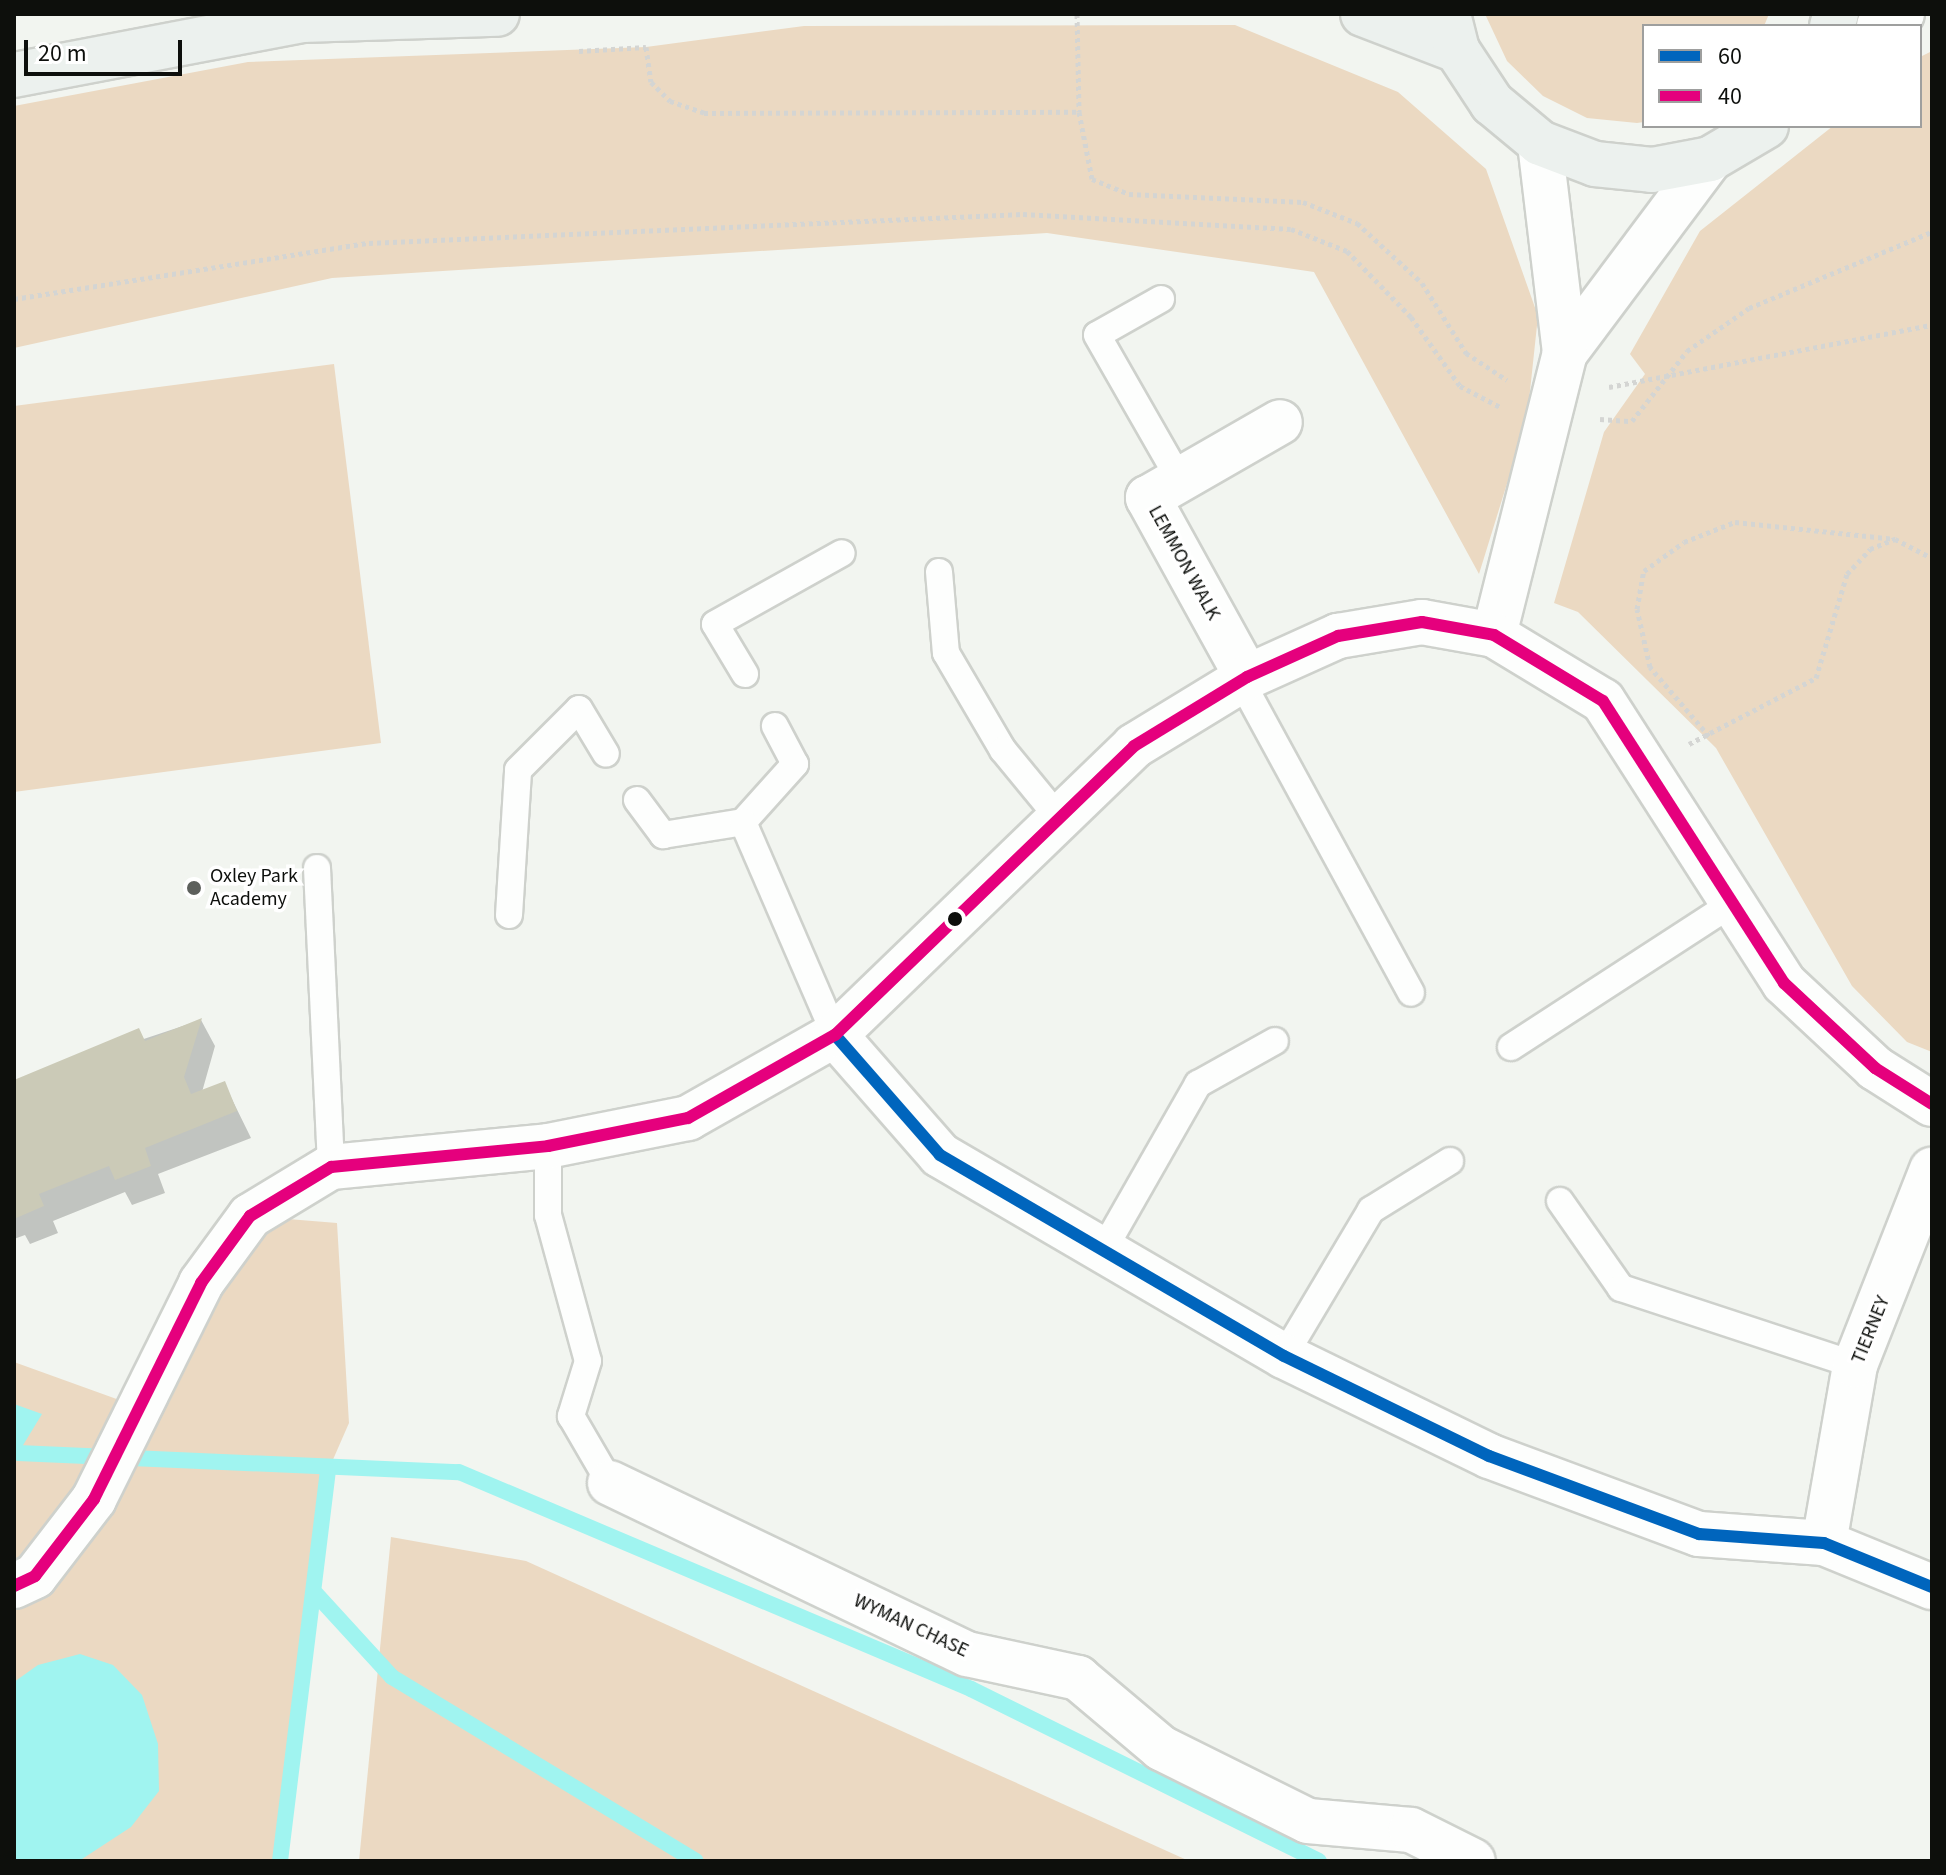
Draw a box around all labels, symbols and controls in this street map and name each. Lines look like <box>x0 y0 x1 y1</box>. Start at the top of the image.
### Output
scale bar <box>28 24 186 74</box>
legend <box>1642 24 1922 128</box>
text: 20 m <box>38 36 87 71</box>
text: 60 <box>1718 39 1742 74</box>
text: 40 <box>1718 79 1742 114</box>
street label: LEMMON WALK <box>1143 501 1225 625</box>
place label: Oxley Park Academy <box>210 864 298 911</box>
marker: Oxley Park Academy <box>185 879 203 897</box>
unlabelled marker <box>947 911 963 927</box>
street label: TIERNEY <box>1847 1293 1895 1367</box>
street label: WYMAN CHASE <box>850 1589 972 1663</box>

